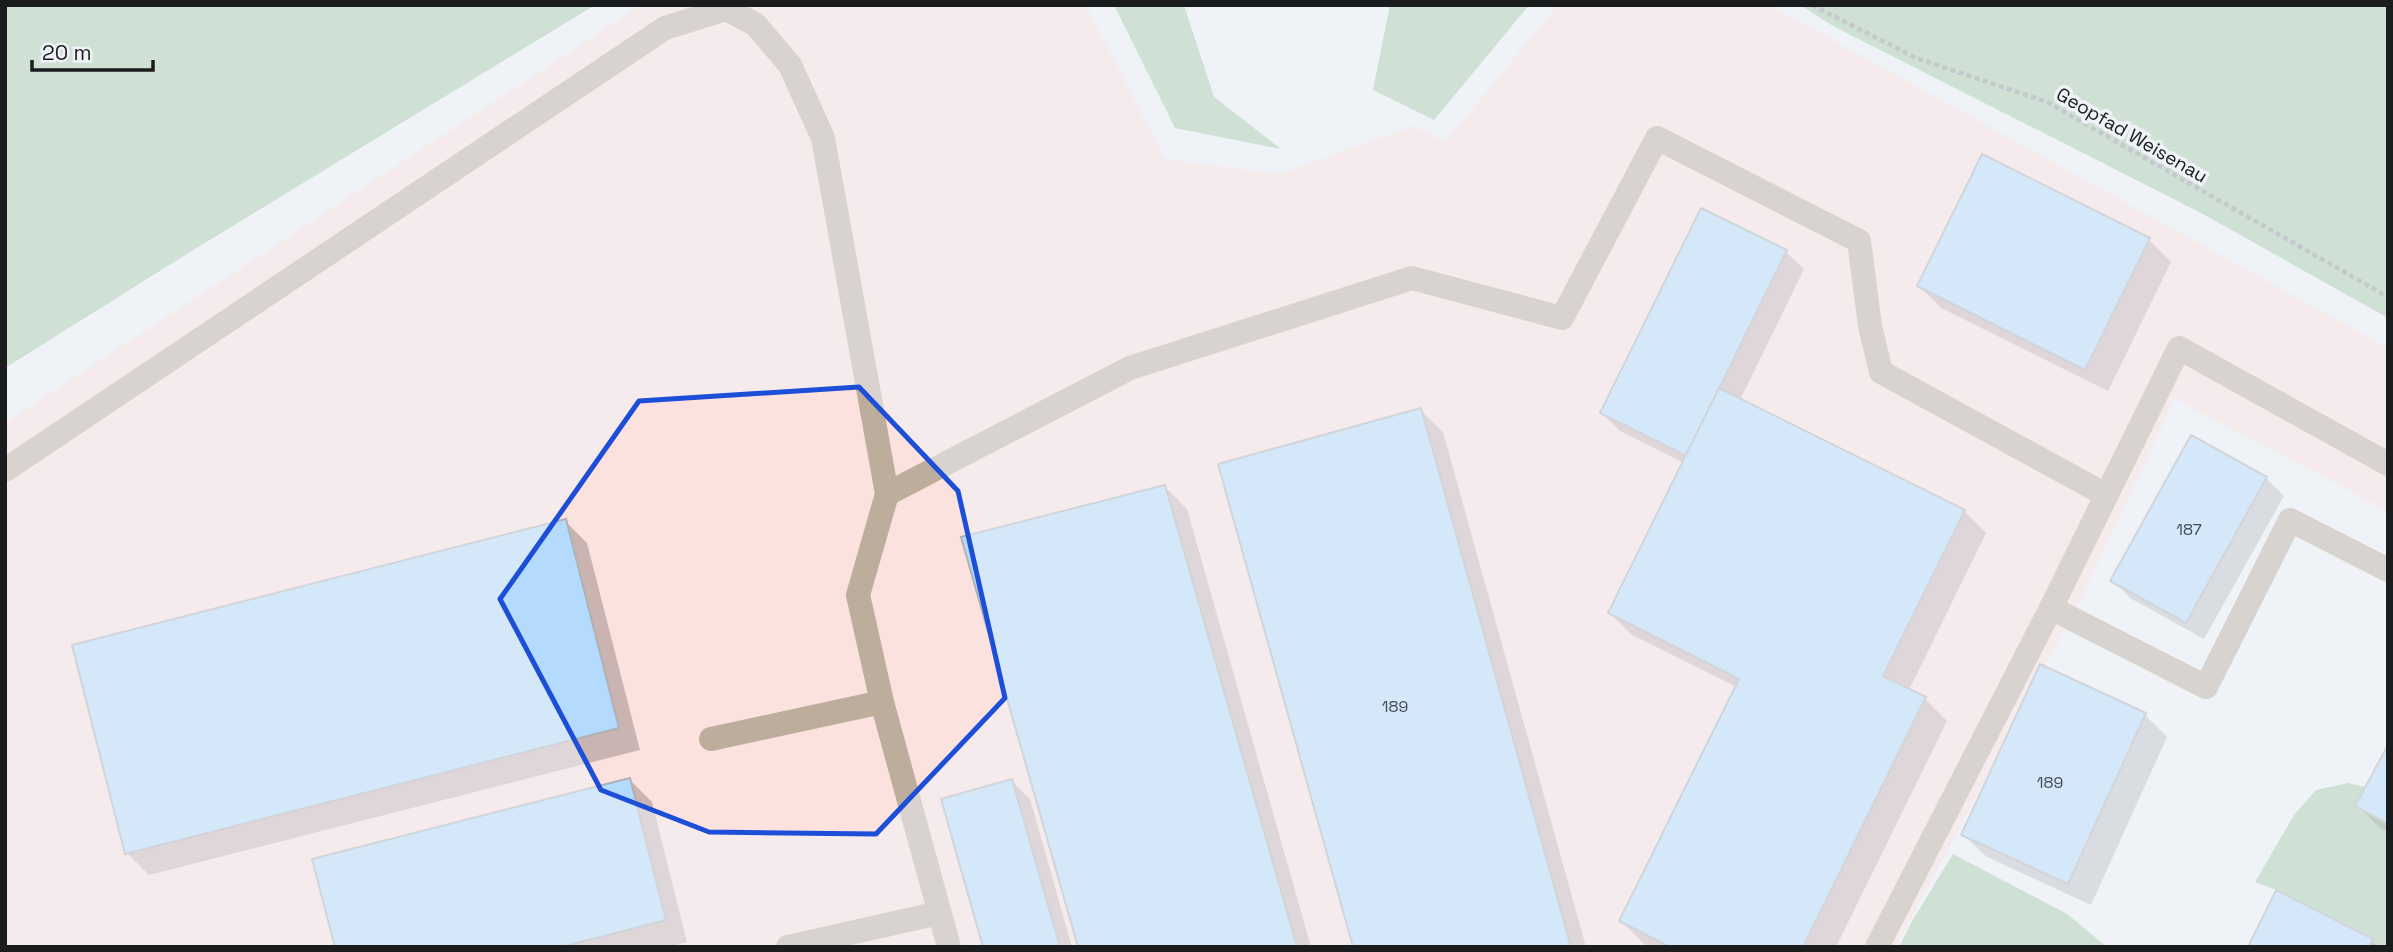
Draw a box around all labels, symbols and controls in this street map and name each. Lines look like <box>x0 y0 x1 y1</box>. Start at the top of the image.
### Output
scale bar <box>32 28 152 72</box>
text: 20 m <box>42 39 92 66</box>
street label: Geopfad Weisenau <box>2052 81 2212 189</box>
house number: 187 <box>2176 519 2202 540</box>
house number: 189 <box>1382 696 1408 717</box>
house number: 189 <box>2037 772 2063 793</box>

